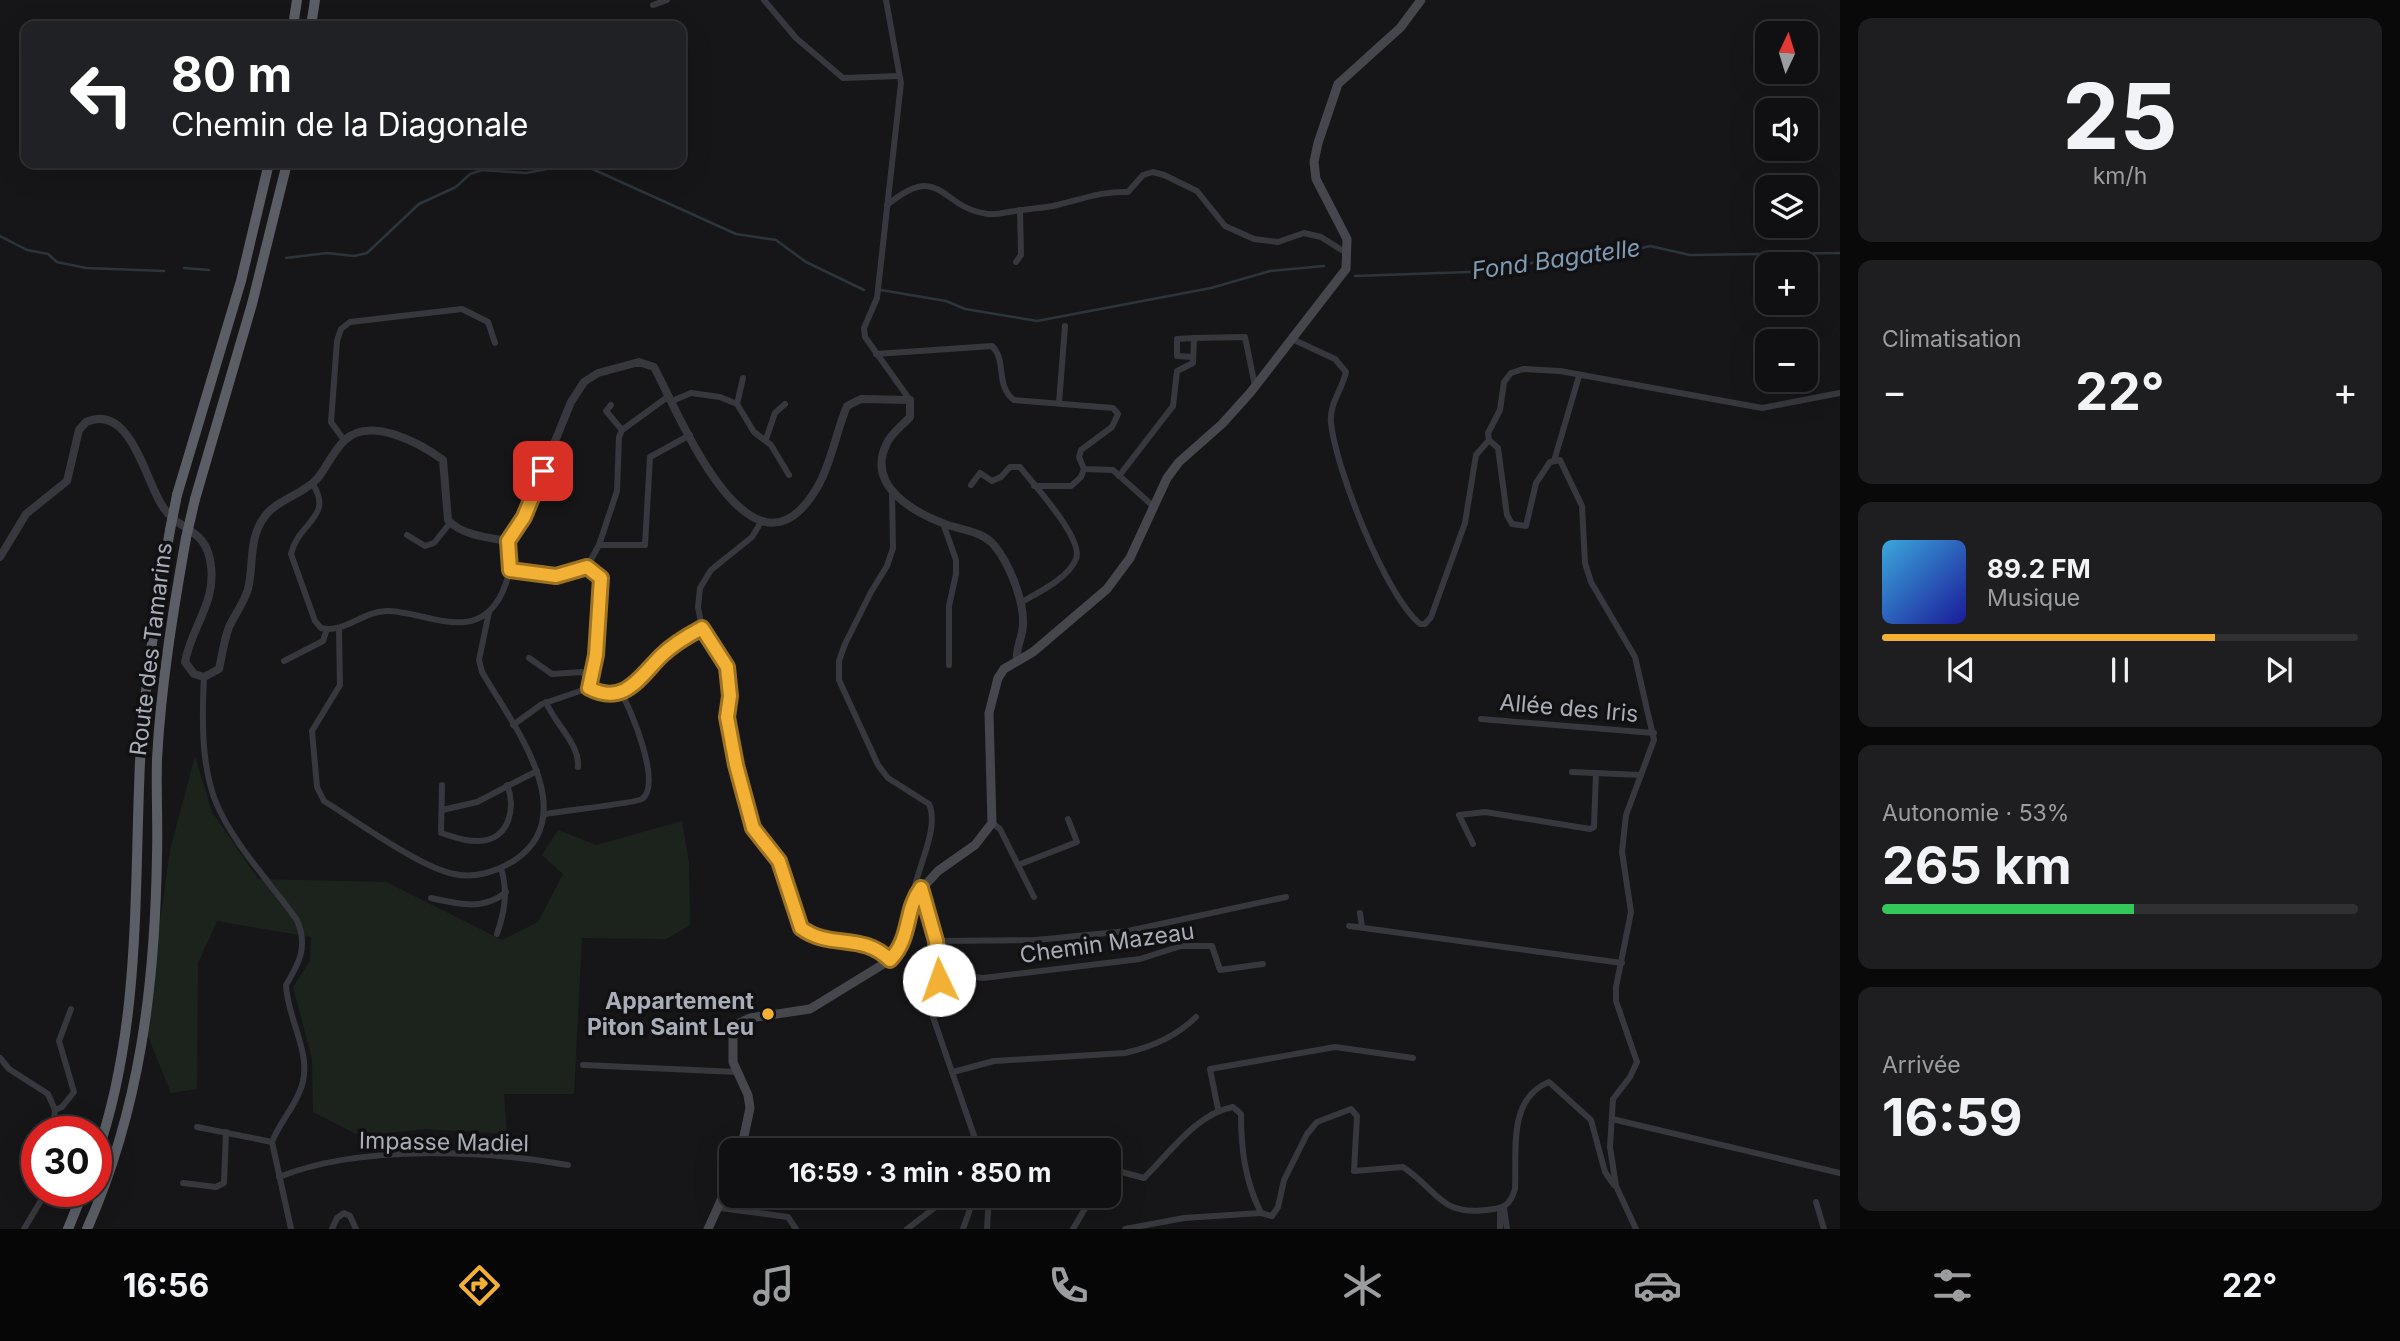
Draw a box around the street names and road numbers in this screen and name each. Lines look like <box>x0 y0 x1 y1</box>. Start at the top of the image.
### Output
street label: Route des Tamarins <box>124 541 178 757</box>
street label: Allée des Iris <box>1498 688 1640 728</box>
street label: Chemin Mazeau <box>1018 917 1196 969</box>
street label: Impasse Madiel <box>359 1127 529 1157</box>

